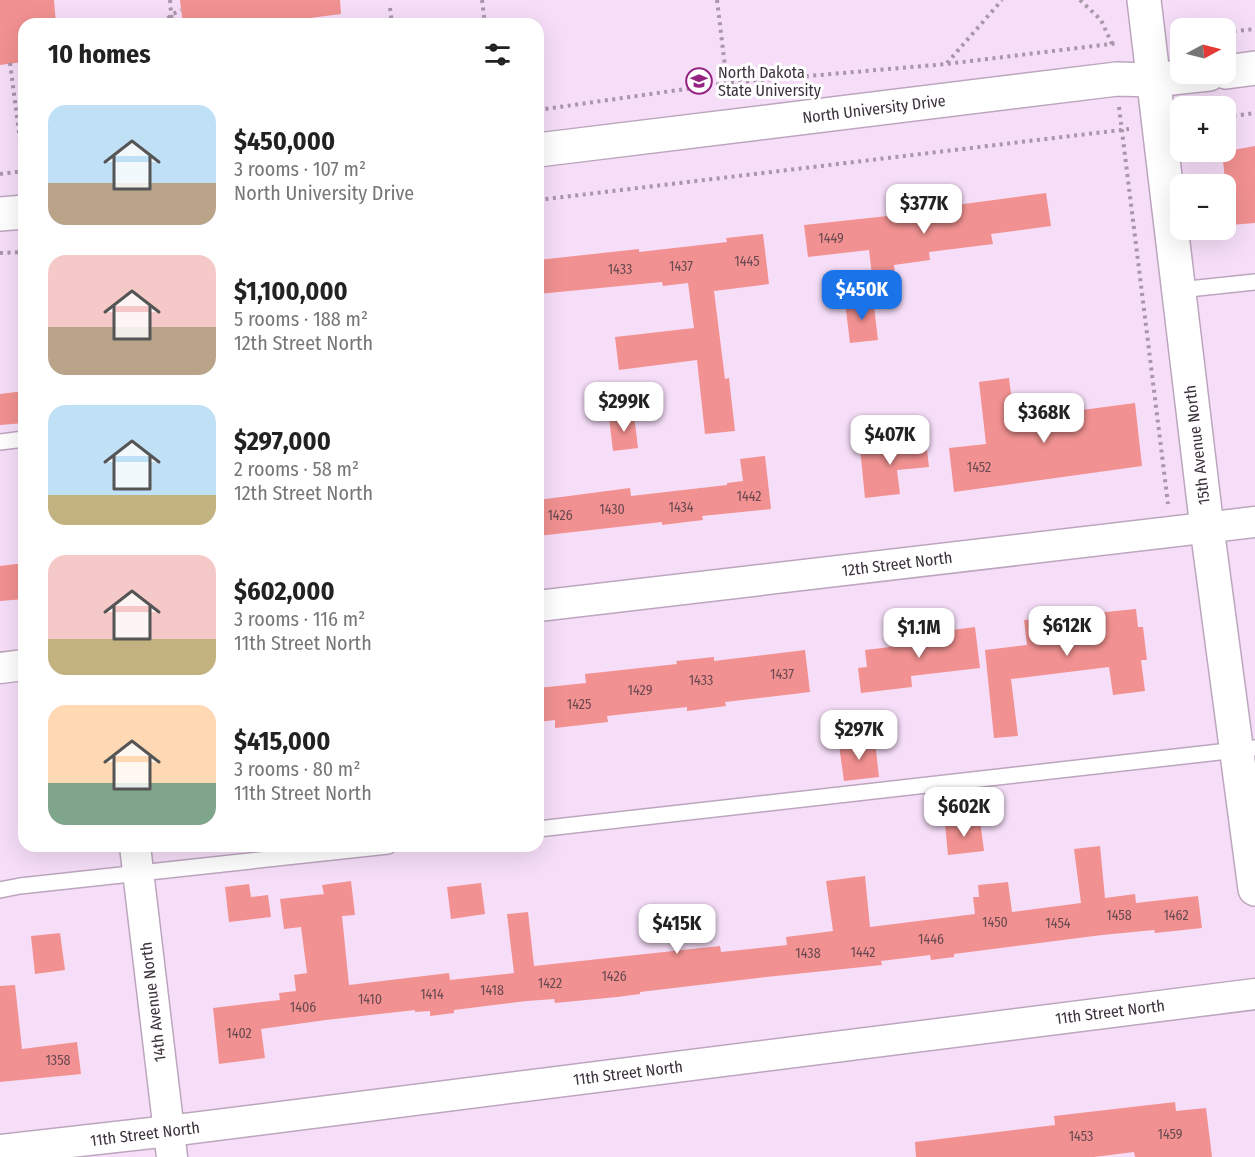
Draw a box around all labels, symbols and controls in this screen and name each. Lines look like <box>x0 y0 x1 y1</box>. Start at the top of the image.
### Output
north arrow <box>1170 18 1236 84</box>
map controls <box>1170 18 1236 240</box>
icon: filters <box>481 38 514 71</box>
text: 10 homes <box>48 39 151 70</box>
place label: North Dakota State University <box>718 63 822 100</box>
school or university icon: North Dakota State University <box>684 66 714 96</box>
street label: North University Drive <box>801 91 947 127</box>
button: + <box>1170 96 1236 162</box>
text: $450,000 <box>234 126 335 157</box>
icon: home <box>96 129 168 201</box>
text: 3 rooms · 107 m² <box>234 157 366 181</box>
button: − <box>1170 174 1236 240</box>
text: North University Drive <box>234 181 414 205</box>
pin: $377K <box>882 184 966 235</box>
text: $377K <box>900 191 948 215</box>
house number: 1449 <box>818 230 844 247</box>
house number: 1445 <box>734 253 760 270</box>
house number: 1437 <box>669 258 693 275</box>
house number: 1433 <box>608 261 632 278</box>
pin: $450K <box>820 270 904 321</box>
text: $1,100,000 <box>234 276 348 307</box>
text: $450K <box>836 277 888 301</box>
icon: home <box>96 279 168 351</box>
text: 5 rooms · 188 m² <box>234 307 368 331</box>
text: 12th Street North <box>234 331 373 355</box>
pin: $299K <box>582 382 666 433</box>
street label: 15th Avenue North <box>1180 384 1214 506</box>
text: $299K <box>598 389 650 413</box>
pin: $368K <box>1002 393 1086 444</box>
text: $368K <box>1018 400 1070 424</box>
pin: $407K <box>848 415 932 466</box>
text: $407K <box>865 422 915 446</box>
text: $297,000 <box>234 426 331 457</box>
icon: home <box>96 429 168 501</box>
text: 2 rooms · 58 m² <box>234 457 359 481</box>
house number: 1452 <box>967 459 991 476</box>
text: 12th Street North <box>234 481 373 505</box>
house number: 1442 <box>736 488 762 505</box>
house number: 1434 <box>668 499 694 516</box>
house number: 1430 <box>599 501 625 518</box>
house number: 1426 <box>547 507 573 524</box>
street label: 12th Street North <box>841 548 953 580</box>
text: $602,000 <box>234 576 335 607</box>
icon: home <box>96 579 168 651</box>
pin: $612K <box>1025 606 1109 657</box>
text: 3 rooms · 116 m² <box>234 607 365 631</box>
pin: $1.1M <box>877 608 961 659</box>
text: $612K <box>1043 613 1091 637</box>
text: $1.1M <box>897 615 941 639</box>
text: 11th Street North <box>234 631 372 655</box>
house number: 1437 <box>770 666 794 683</box>
house number: 1433 <box>689 672 713 689</box>
house number: 1429 <box>628 682 653 699</box>
house number: 1425 <box>567 696 591 713</box>
pin: $297K <box>817 710 901 761</box>
text: $297K <box>834 717 884 741</box>
text: $415,000 <box>234 726 330 757</box>
icon: home <box>96 729 168 801</box>
text: 3 rooms · 80 m² <box>234 757 360 781</box>
text: 11th Street North <box>234 781 372 805</box>
pin: $602K <box>922 787 1006 838</box>
text: $602K <box>938 794 990 818</box>
pin: $415K <box>635 904 719 955</box>
house number: 1458 <box>1106 907 1132 924</box>
house number: 1462 <box>1163 907 1189 924</box>
text: $415K <box>653 911 701 935</box>
house number: 1450 <box>982 914 1008 931</box>
house number: 1454 <box>1045 915 1071 932</box>
house number: 1446 <box>918 931 944 948</box>
street label: 14th Avenue North <box>136 941 170 1063</box>
house number: 1442 <box>850 944 876 961</box>
house number: 1438 <box>795 945 821 962</box>
house number: 1426 <box>601 968 627 985</box>
house number: 1422 <box>538 975 562 992</box>
house number: 1418 <box>480 982 504 999</box>
house number: 1414 <box>420 986 444 1003</box>
house number: 1410 <box>358 991 382 1008</box>
street label: 11th Street North <box>1054 996 1166 1028</box>
house number: 1406 <box>290 999 316 1016</box>
house number: 1402 <box>226 1025 252 1042</box>
house number: 1358 <box>45 1052 71 1069</box>
street label: 11th Street North <box>572 1057 684 1089</box>
street label: 11th Street North <box>89 1118 201 1150</box>
house number: 1459 <box>1157 1126 1183 1143</box>
house number: 1453 <box>1069 1128 1093 1145</box>

